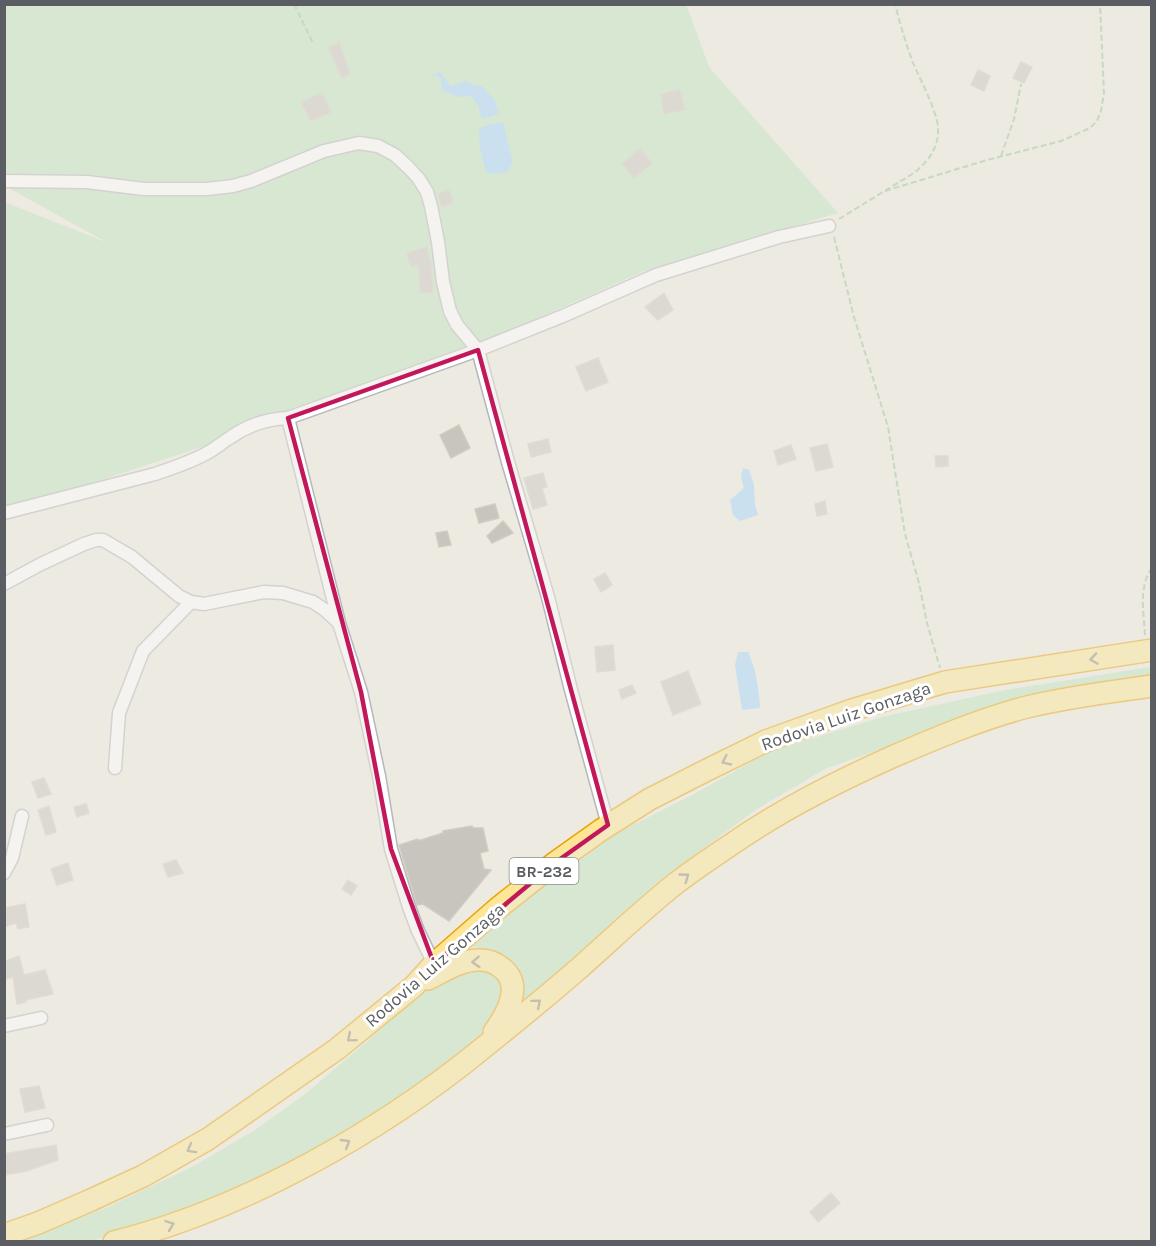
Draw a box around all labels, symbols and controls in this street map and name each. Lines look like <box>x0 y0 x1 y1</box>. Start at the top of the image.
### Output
one-way arrow <box>1089 652 1098 664</box>
street label: Rodovia Luiz Gonzaga <box>758 677 934 755</box>
one-way arrow <box>721 753 732 765</box>
road number: BR-232 <box>510 858 578 884</box>
one-way arrow <box>679 873 690 884</box>
street label: Rodovia Luiz Gonzaga <box>361 898 509 1032</box>
one-way arrow <box>472 955 481 968</box>
one-way arrow <box>530 999 541 1010</box>
one-way arrow <box>347 1031 358 1042</box>
one-way arrow <box>340 1138 350 1150</box>
one-way arrow <box>187 1142 197 1153</box>
one-way arrow <box>164 1220 175 1233</box>

